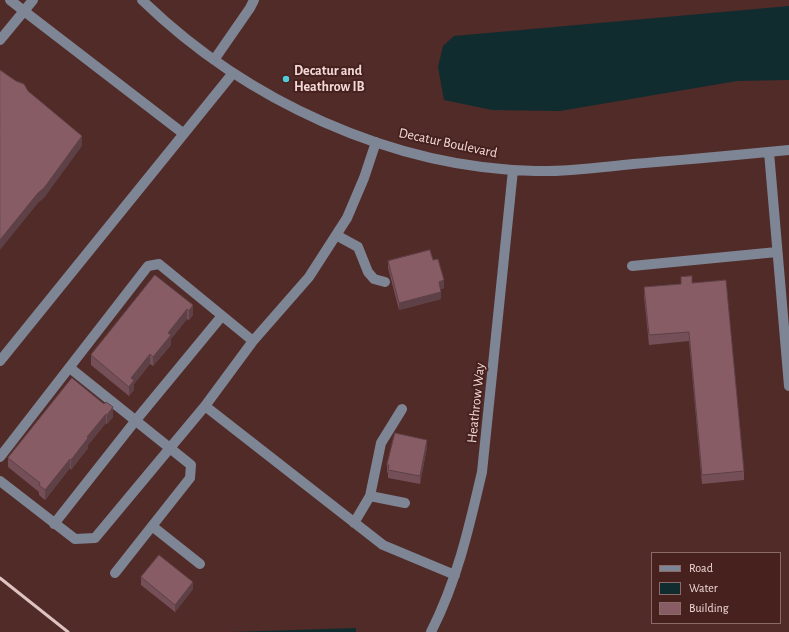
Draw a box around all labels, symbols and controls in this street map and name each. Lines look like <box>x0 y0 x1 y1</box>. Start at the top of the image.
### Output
place label: Decatur and Heathrow IB <box>294 63 365 96</box>
marker: Decatur and Heathrow IB <box>281 74 291 84</box>
street label: Decatur Boulevard <box>397 124 499 162</box>
street label: Heathrow Way <box>463 362 489 444</box>
legend <box>651 552 781 624</box>
text: Road <box>689 562 713 574</box>
text: Water <box>689 582 718 594</box>
text: Building <box>689 602 729 614</box>

